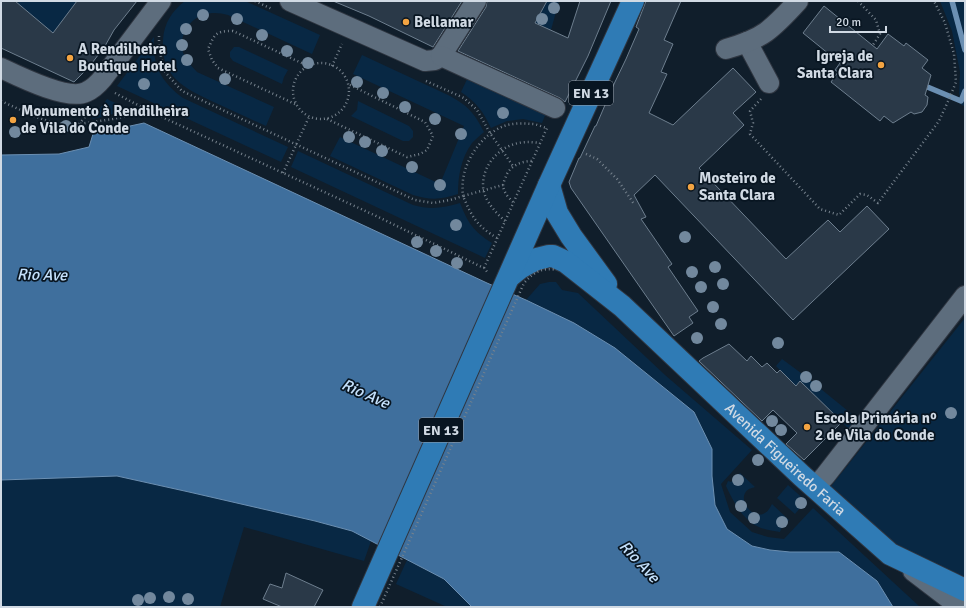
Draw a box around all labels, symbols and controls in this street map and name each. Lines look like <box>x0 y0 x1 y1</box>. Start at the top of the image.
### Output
scale bar <box>830 8 886 34</box>
place label: Bellamar <box>414 13 473 31</box>
text: 20 m <box>836 15 861 30</box>
marker: Bellamar <box>401 17 411 27</box>
place label: A Rendilheira Boutique Hotel <box>78 40 176 75</box>
place label: Igreja de Santa Clara <box>797 47 873 82</box>
marker: A Rendilheira Boutique Hotel <box>65 53 75 63</box>
marker: Igreja de Santa Clara <box>876 60 886 70</box>
road number: EN 13 <box>569 81 613 105</box>
place label: Monumento à Rendilheira de Vila do Conde <box>21 102 189 137</box>
marker: Monumento à Rendilheira de Vila do Conde <box>8 115 18 125</box>
place label: Mosteiro de Santa Clara <box>699 169 776 204</box>
marker: Mosteiro de Santa Clara <box>686 182 696 192</box>
water label: Rio Ave <box>17 265 68 285</box>
water label: Rio Ave <box>339 375 394 414</box>
street label: Avenida Figueiredo Faria <box>721 399 849 520</box>
place label: Escola Primária nº 2 de Vila do Conde <box>815 409 937 444</box>
road number: EN 13 <box>419 418 463 442</box>
marker: Escola Primária nº 2 de Vila do Conde <box>802 422 812 432</box>
water label: Rio Ave <box>615 536 664 588</box>

